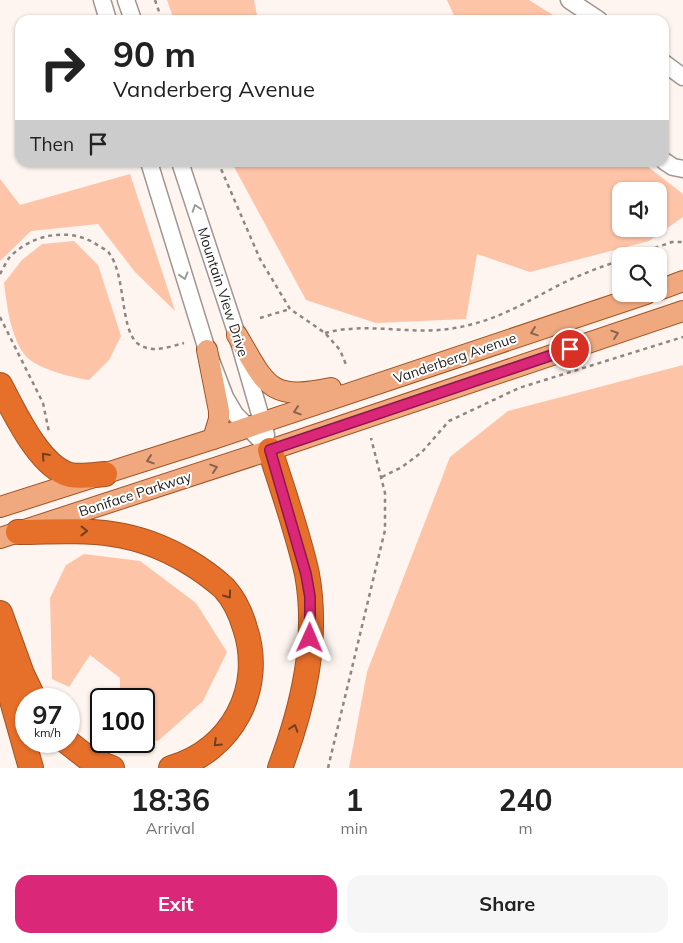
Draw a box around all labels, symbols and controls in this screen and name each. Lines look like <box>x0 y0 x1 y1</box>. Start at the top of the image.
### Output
text: 90 m <box>113 32 196 76</box>
icon: right <box>30 35 95 100</box>
text: Vanderberg Avenue <box>113 75 315 103</box>
icon: arrive <box>84 130 112 158</box>
text: Then <box>30 132 74 156</box>
map controls <box>612 182 667 302</box>
button: sound <box>612 182 667 237</box>
one-way arrow <box>191 205 201 213</box>
street label: Mountain View Drive <box>194 225 252 359</box>
button: search <box>612 247 667 302</box>
one-way arrow <box>179 271 189 279</box>
one-way arrow <box>530 326 539 336</box>
pin <box>549 328 591 370</box>
street label: Vanderberg Avenue <box>391 329 519 387</box>
one-way arrow <box>610 329 618 339</box>
icon: arrive <box>556 335 584 363</box>
one-way arrow <box>293 405 301 415</box>
one-way arrow <box>42 453 51 462</box>
one-way arrow <box>146 454 155 464</box>
one-way arrow <box>210 464 218 474</box>
street label: Boniface Parkway <box>76 467 194 521</box>
one-way arrow <box>81 525 89 536</box>
one-way arrow <box>222 589 231 599</box>
position arrow <box>283 611 335 663</box>
speed limit sign: 100 <box>90 688 155 753</box>
text: 97 <box>32 699 63 730</box>
one-way arrow <box>288 724 298 733</box>
text: km/h <box>34 725 61 740</box>
one-way arrow <box>213 737 222 746</box>
text: 18:36 <box>131 781 210 819</box>
text: 1 <box>345 781 363 819</box>
text: 240 <box>498 781 552 819</box>
text: Arrival <box>146 818 195 838</box>
text: min <box>341 818 368 838</box>
text: m <box>518 818 532 838</box>
button: Exit <box>15 875 337 933</box>
button: Share <box>347 875 668 933</box>

